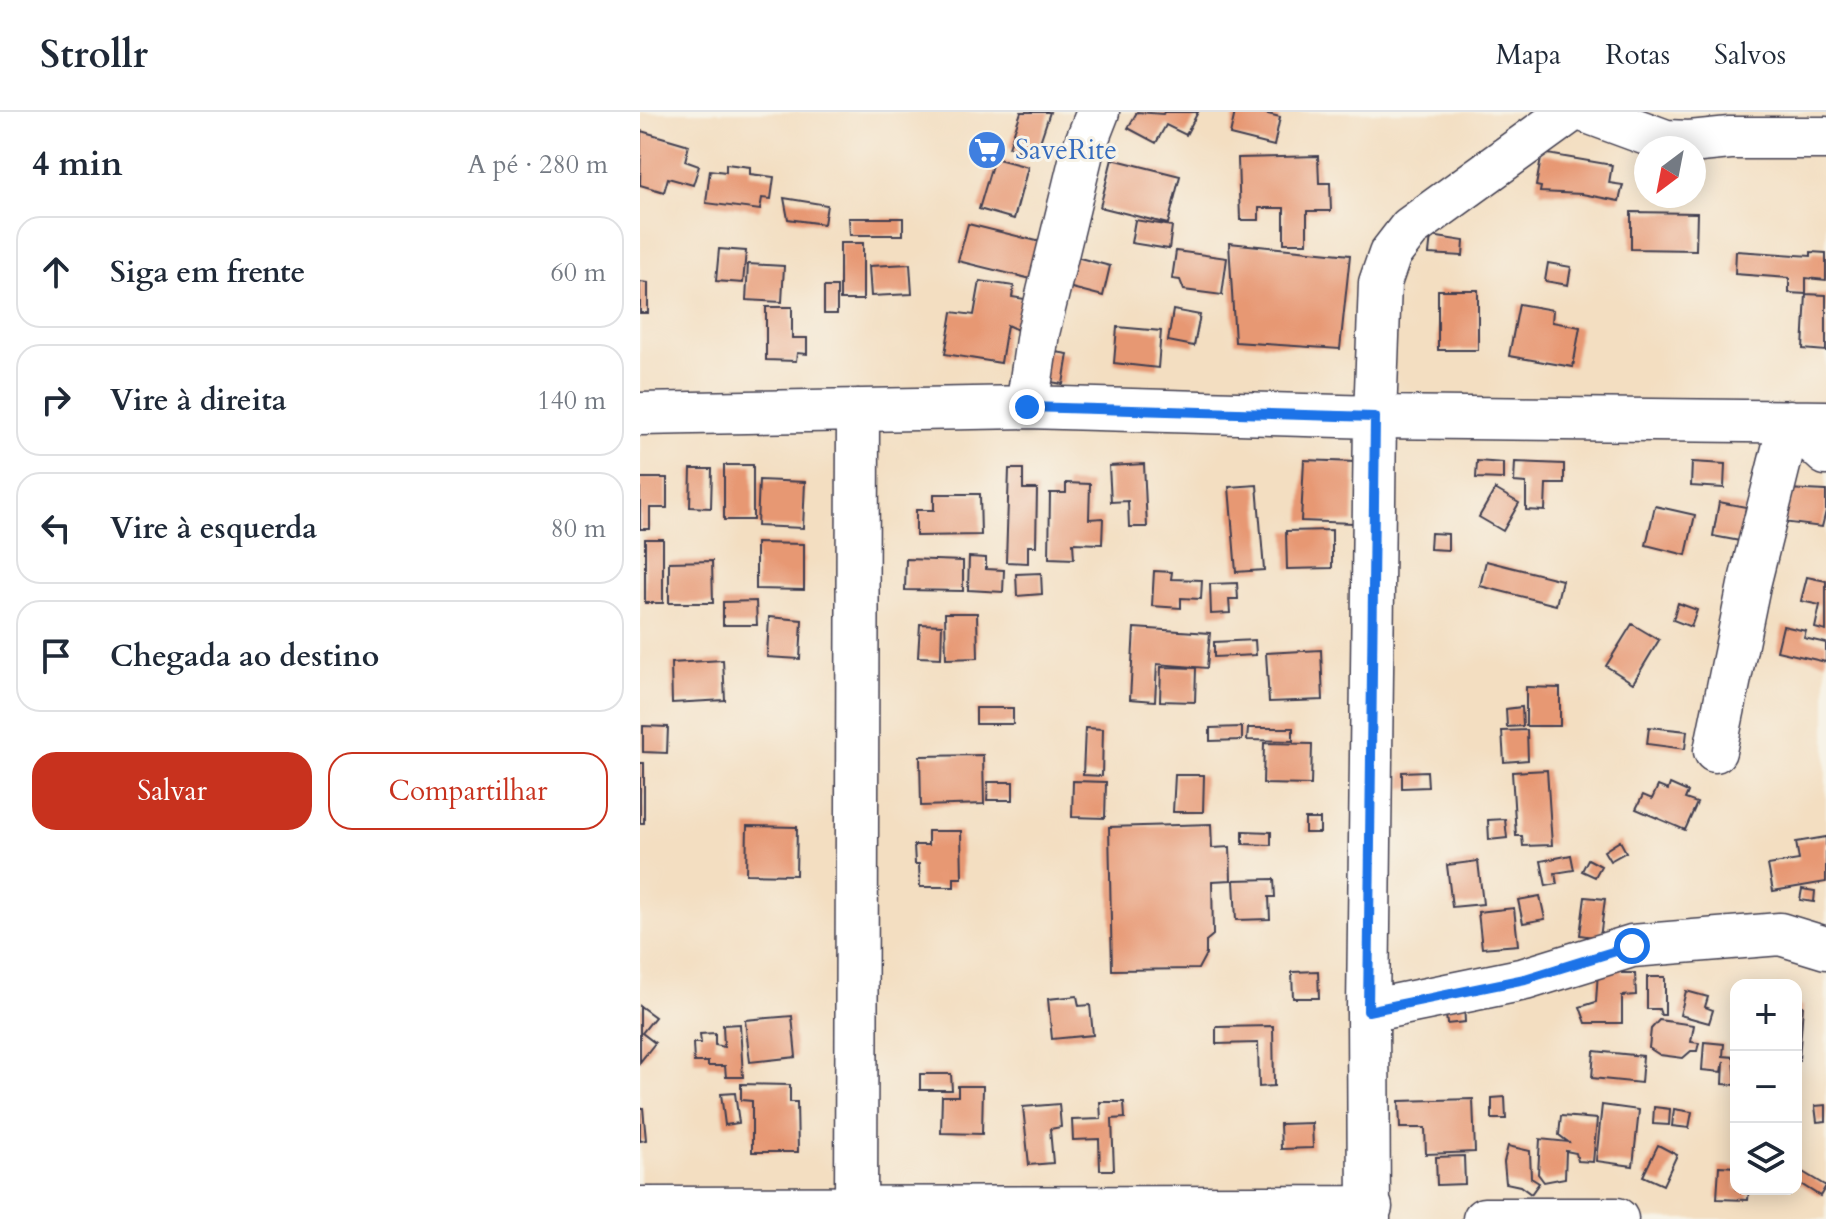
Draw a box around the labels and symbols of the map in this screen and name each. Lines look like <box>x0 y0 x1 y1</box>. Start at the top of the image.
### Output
supermarket icon: SaveRite <box>966 129 1008 171</box>
place label: SaveRite <box>1015 131 1117 169</box>
north arrow <box>1634 136 1706 208</box>
route end <box>1009 389 1045 425</box>
route start <box>1614 928 1650 964</box>

